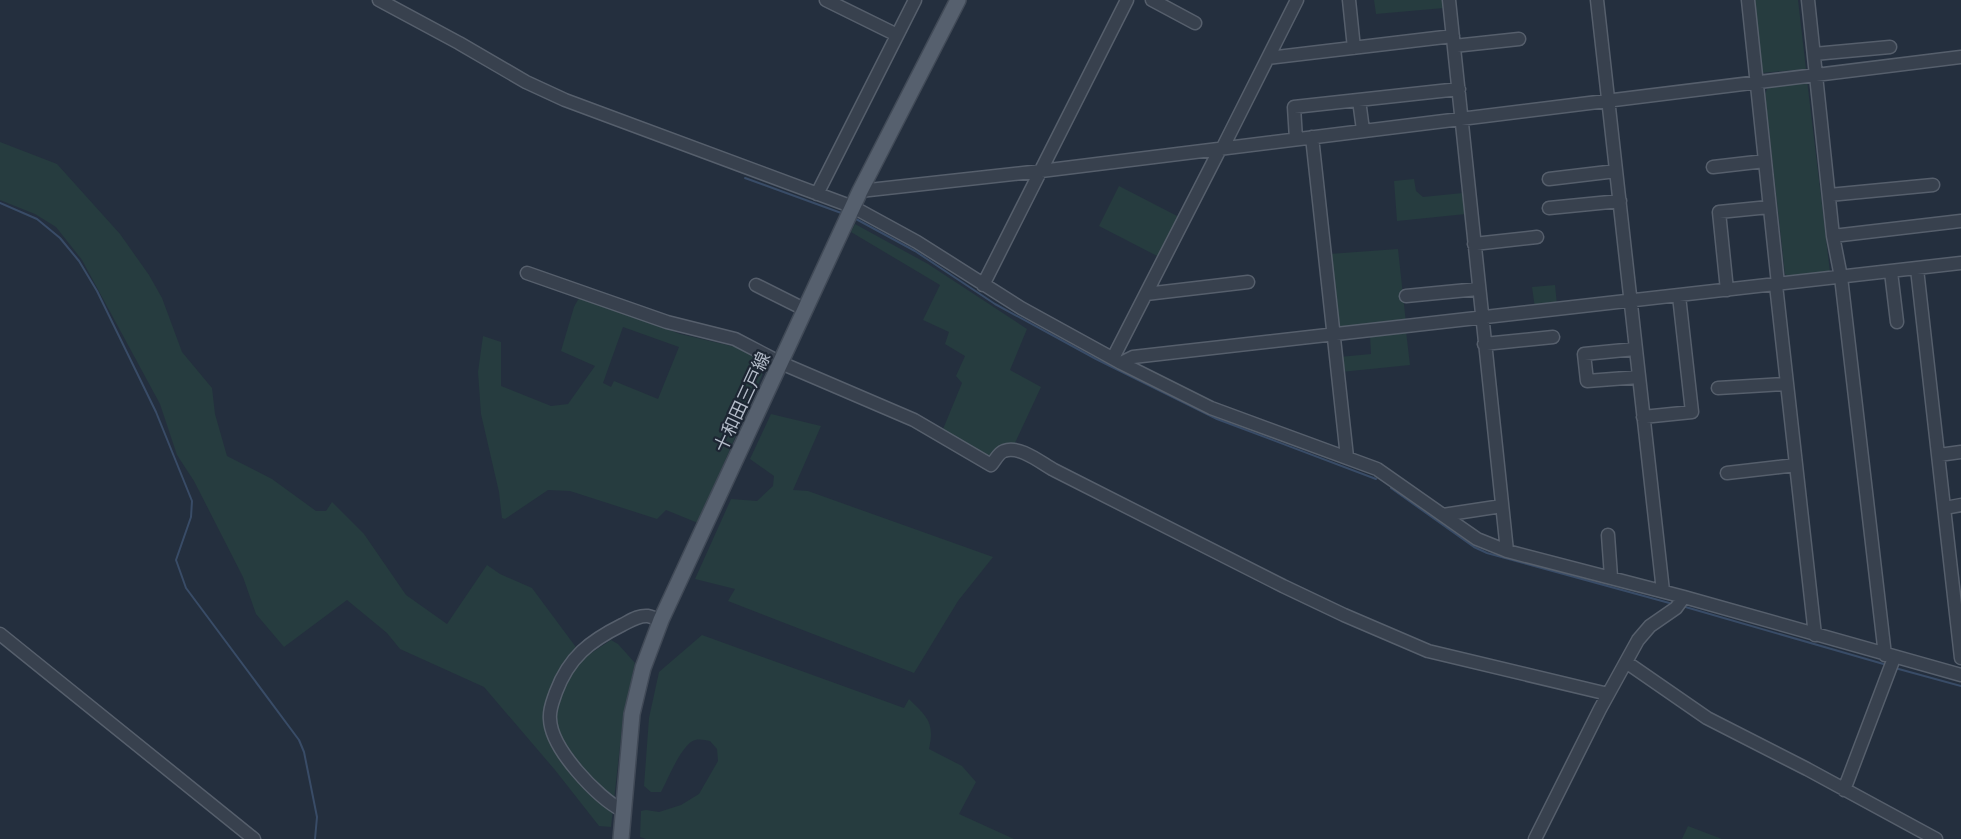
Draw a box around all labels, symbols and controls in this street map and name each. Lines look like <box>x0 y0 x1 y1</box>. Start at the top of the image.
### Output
street label: 十和田三戸線 <box>709 348 775 456</box>

